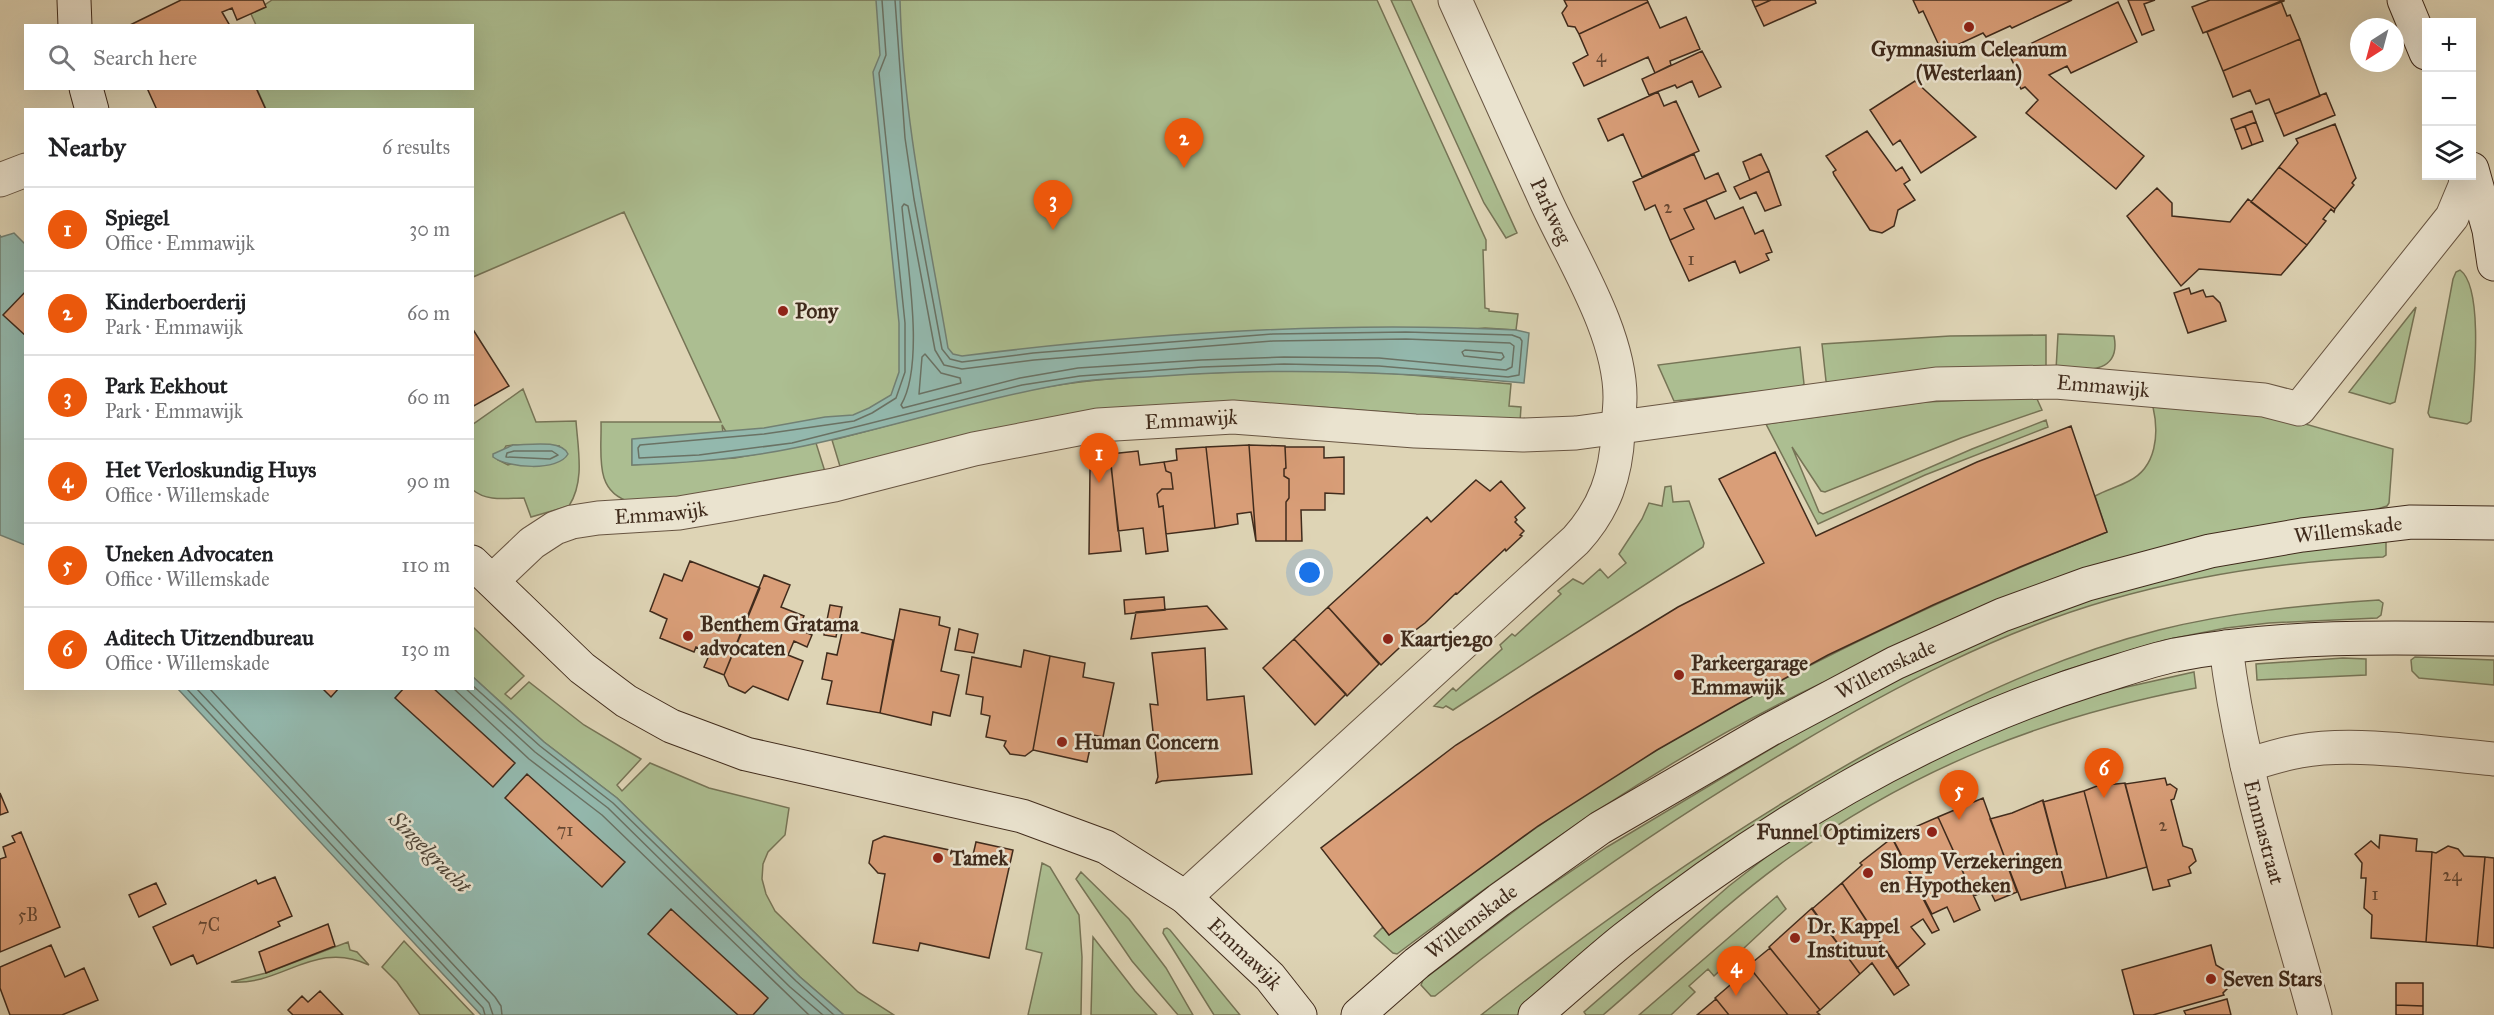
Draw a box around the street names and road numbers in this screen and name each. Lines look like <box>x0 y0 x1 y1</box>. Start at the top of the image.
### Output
street label: Parkweg <box>1524 174 1578 248</box>
street label: Emmawijk <box>2055 369 2151 403</box>
street label: Emmawijk <box>1144 404 1239 435</box>
street label: Emmawijk <box>613 495 710 530</box>
street label: Willemskade <box>2292 510 2404 549</box>
street label: Willemskade <box>1831 633 1940 705</box>
street label: Emmastraat <box>2238 777 2291 888</box>
street label: Willemskade <box>1420 878 1523 965</box>
street label: Emmawijk <box>1202 912 1288 995</box>

